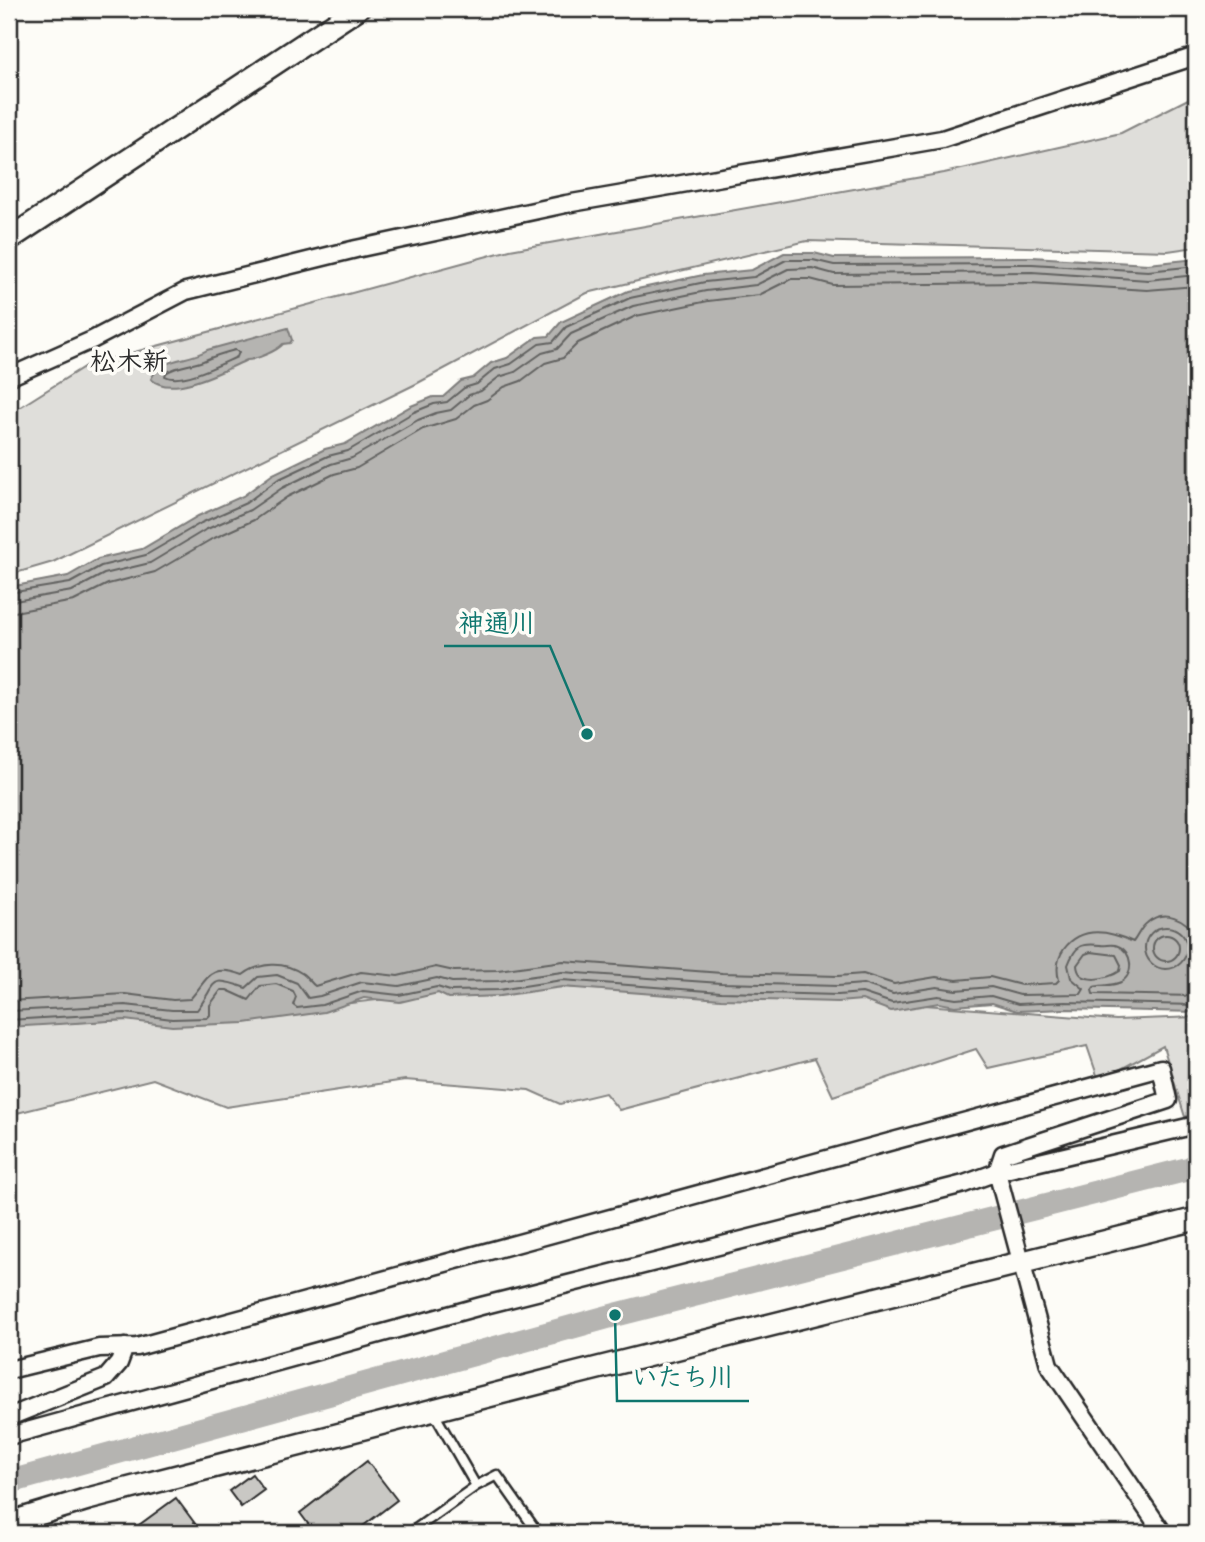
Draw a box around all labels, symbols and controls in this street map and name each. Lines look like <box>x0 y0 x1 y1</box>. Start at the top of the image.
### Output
district label: 松木新 <box>90 344 168 380</box>
callout: 神通川 <box>444 599 550 646</box>
text: 神通川 <box>458 606 536 642</box>
callout: いたち川 <box>617 1354 749 1401</box>
text: いたち川 <box>632 1360 734 1396</box>

